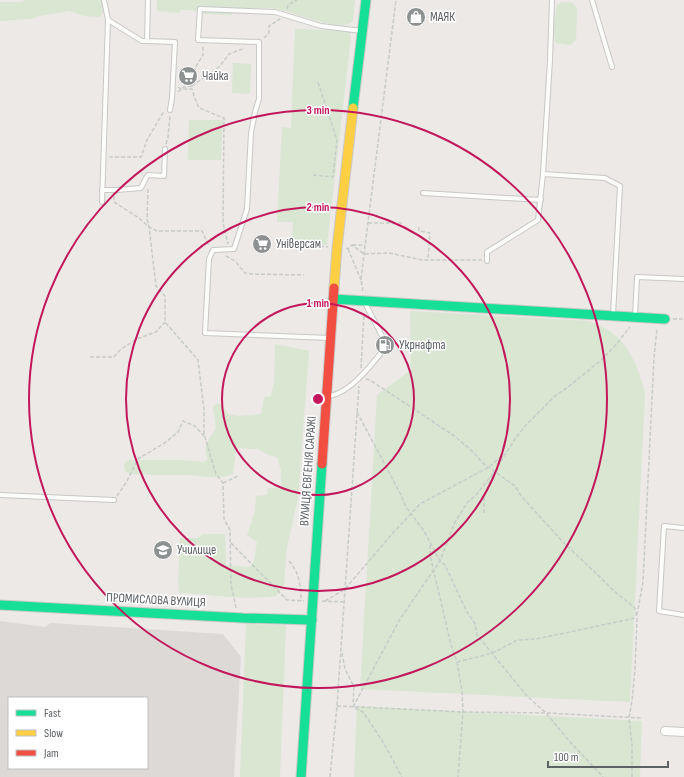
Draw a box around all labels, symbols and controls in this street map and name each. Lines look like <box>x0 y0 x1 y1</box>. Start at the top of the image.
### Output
shop icon: МАЯК <box>405 6 427 28</box>
place label: МАЯК <box>430 9 455 25</box>
supermarket icon: Чайка <box>177 65 199 87</box>
place label: Чайка <box>202 68 229 84</box>
text: 3 min <box>307 103 329 118</box>
text: 2 min <box>307 200 329 215</box>
supermarket icon: Універсам <box>251 233 273 255</box>
place label: Універсам <box>276 236 321 252</box>
text: 1 min <box>307 296 329 311</box>
fuel station icon: Укрнафта <box>374 334 396 356</box>
place label: Укрнафта <box>399 337 446 353</box>
centre of rings <box>311 392 325 406</box>
street label: ВУЛИЦЯ ЄВГЕНІЯ САРАЖІ <box>296 415 320 527</box>
school or university icon: Училище <box>152 539 174 561</box>
place label: Училище <box>177 542 216 558</box>
street label: ПРОМИСЛОВА ВУЛИЦЯ <box>106 589 206 611</box>
legend <box>8 697 148 769</box>
text: Fast <box>44 706 61 721</box>
text: Slow <box>44 726 63 741</box>
scale bar <box>548 743 668 769</box>
text: Jam <box>43 746 59 761</box>
text: 100 m <box>554 750 579 765</box>

